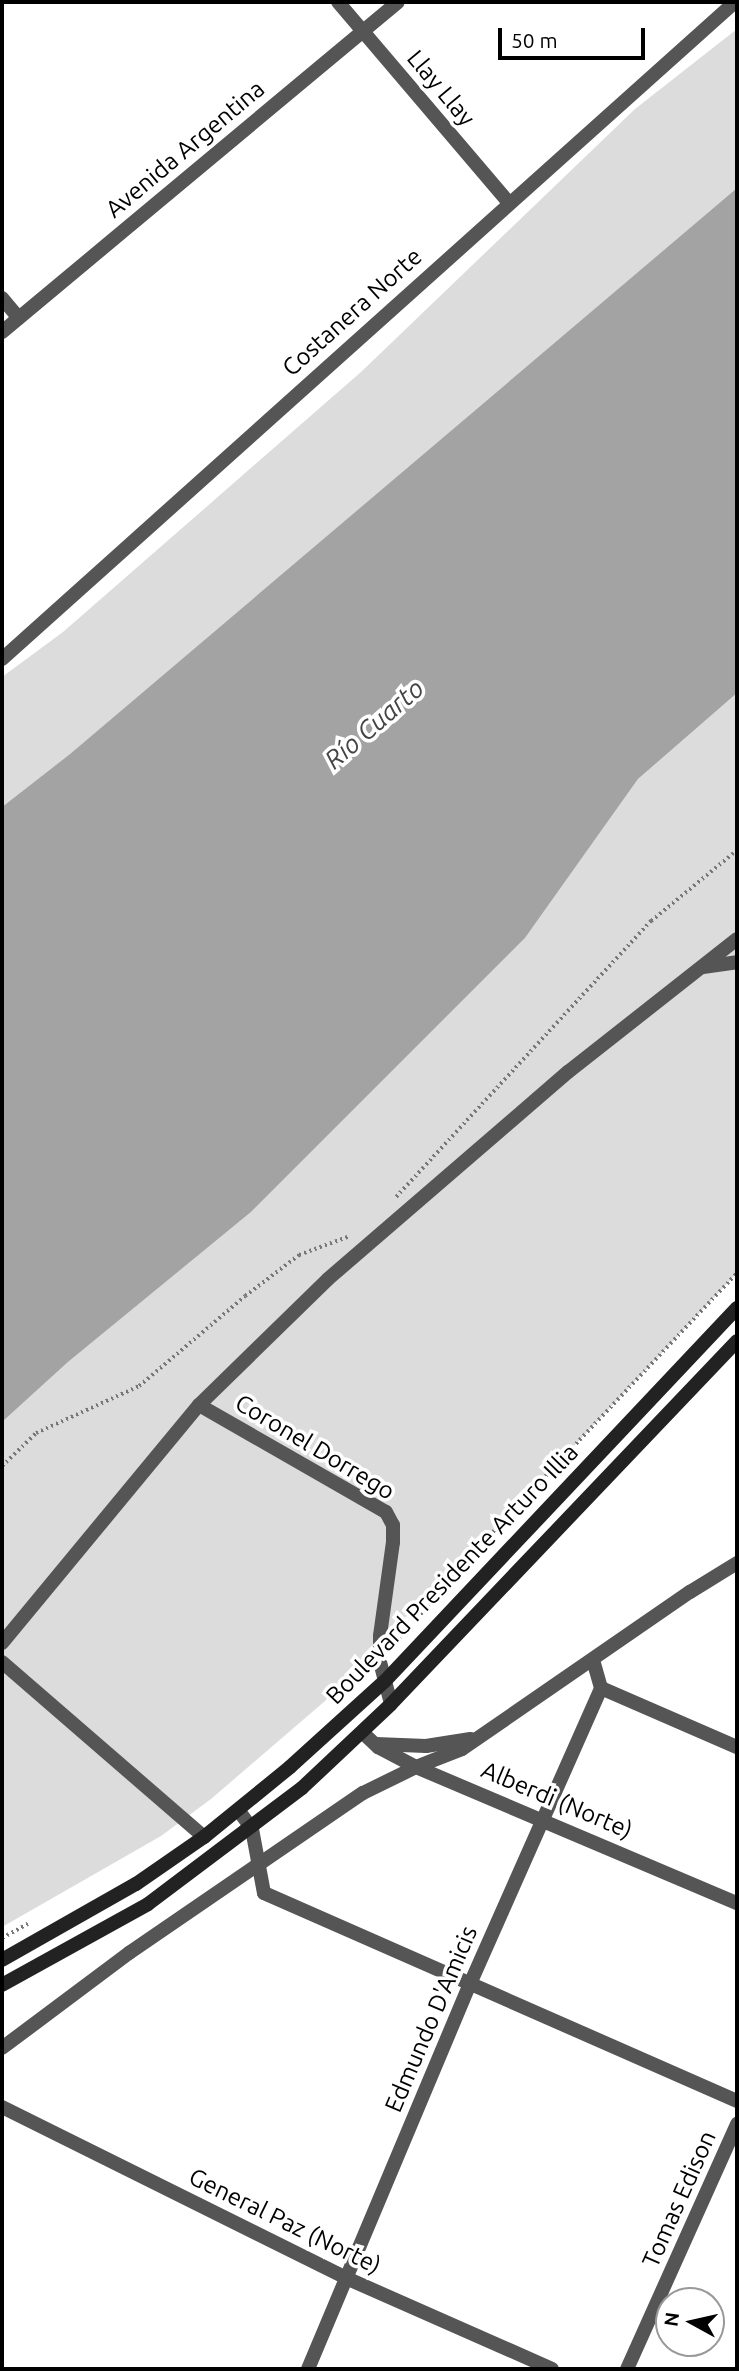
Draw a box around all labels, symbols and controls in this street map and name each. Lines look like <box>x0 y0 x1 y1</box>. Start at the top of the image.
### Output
scale bar <box>501 14 648 58</box>
text: 50 m <box>511 28 558 52</box>
street label: Llay Llay <box>401 44 481 132</box>
street label: Avenida Argentina <box>100 74 270 224</box>
street label: Costanera Norte <box>276 242 428 382</box>
water label: Río Cuarto <box>318 673 430 775</box>
street label: Coronel Dorrego <box>230 1388 400 1506</box>
street label: Boulevard Presidente Arturo Illia <box>320 1438 584 1710</box>
street label: Alberdi (Norte) <box>477 1755 637 1845</box>
street label: Edmundo D'Amicis <box>379 1922 483 2116</box>
street label: Tomas Edison <box>636 2126 722 2272</box>
street label: General Paz (Norte) <box>184 2162 386 2280</box>
north arrow <box>655 2287 725 2357</box>
text: N <box>659 2311 683 2328</box>

